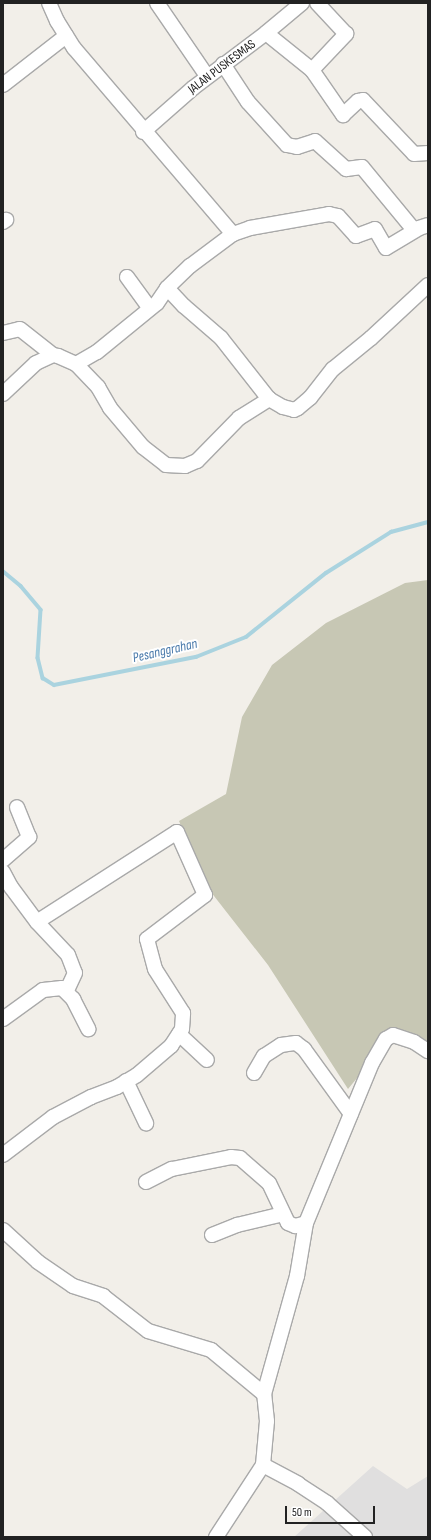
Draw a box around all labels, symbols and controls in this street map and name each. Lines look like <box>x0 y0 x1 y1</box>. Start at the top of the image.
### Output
street label: JALAN PUSKESMAS <box>185 37 259 97</box>
water label: Pesanggrahan <box>131 635 199 667</box>
scale bar <box>287 1498 377 1524</box>
text: 50 m <box>292 1505 312 1520</box>

